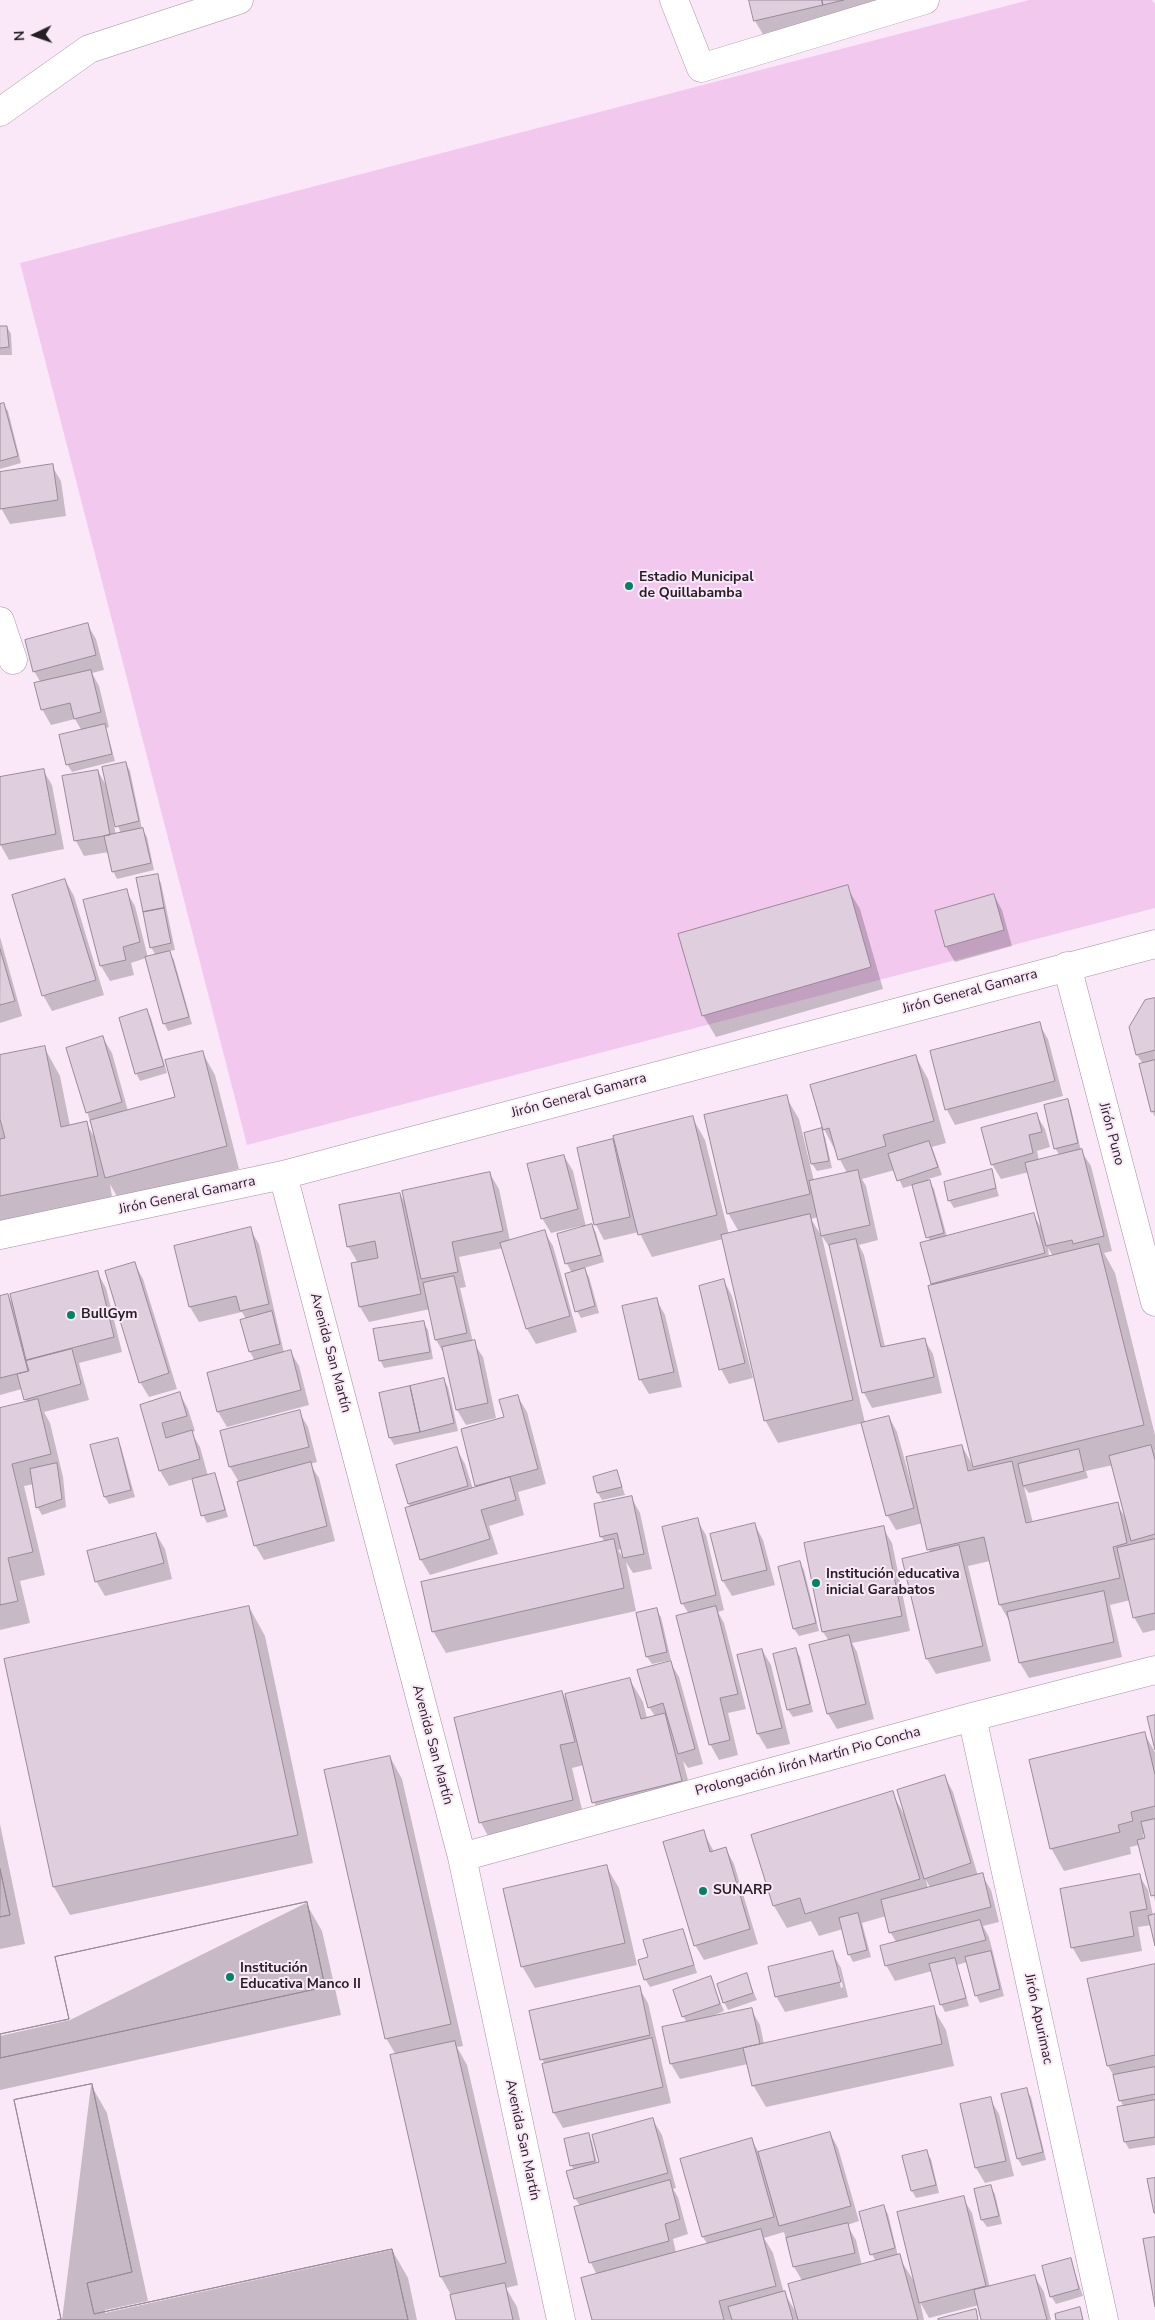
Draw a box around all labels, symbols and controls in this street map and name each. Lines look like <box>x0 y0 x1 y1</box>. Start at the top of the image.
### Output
north arrow <box>10 10 60 60</box>
text: N <box>10 30 29 42</box>
place label: Estadio Municipal de Quillabamba <box>639 570 754 602</box>
marker: Estadio Municipal de Quillabamba <box>623 580 635 592</box>
street label: Jirón General Gamarra <box>900 966 1040 1018</box>
street label: Jirón General Gamarra <box>509 1070 649 1122</box>
street label: Jirón Puno <box>1095 1101 1127 1167</box>
street label: Jirón General Gamarra <box>117 1173 257 1219</box>
street label: Avenida San Martín <box>306 1291 354 1415</box>
place label: BullGym <box>81 1307 138 1323</box>
marker: BullGym <box>65 1309 77 1321</box>
place label: Institución educativa inicial Garabatos <box>826 1567 960 1600</box>
marker: Institución educativa inicial Garabatos <box>810 1577 822 1589</box>
street label: Avenida San Martín <box>408 1683 456 1807</box>
street label: Prolongación Jirón Martín Pio Concha <box>694 1724 922 1800</box>
place label: SUNARP <box>713 1883 772 1899</box>
marker: SUNARP <box>697 1885 709 1897</box>
place label: Institución Educativa Manco II <box>240 1961 361 1994</box>
marker: Institución Educativa Manco II <box>224 1971 236 1983</box>
street label: Jirón Apurimac <box>1020 1972 1056 2066</box>
street label: Avenida San Martín <box>501 2078 543 2202</box>

